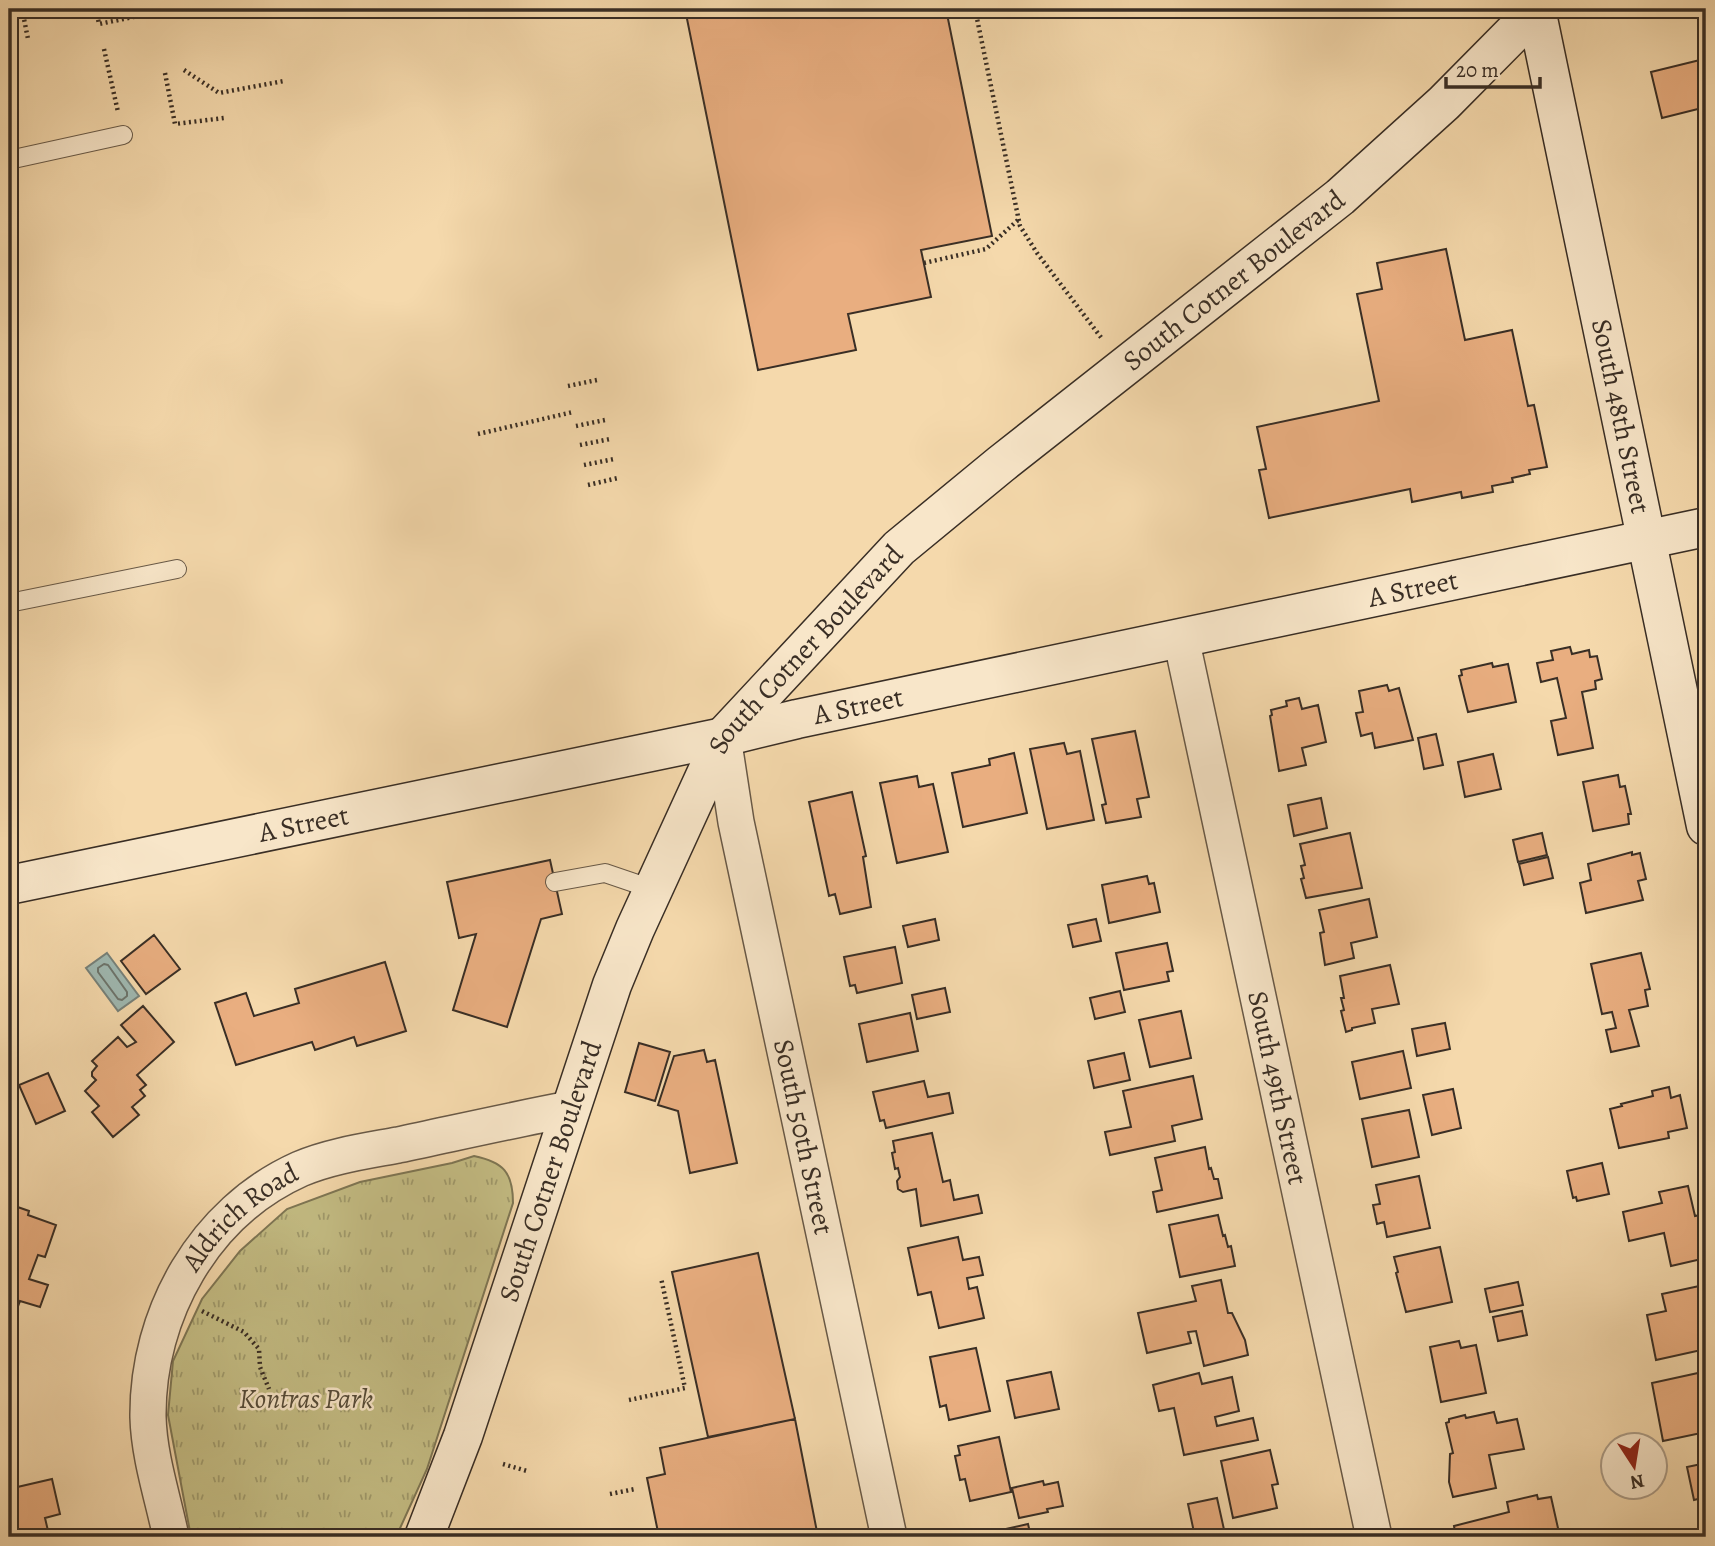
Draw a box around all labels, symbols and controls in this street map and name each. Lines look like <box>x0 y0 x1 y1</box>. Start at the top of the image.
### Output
scale bar <box>1446 46 1540 90</box>
text: 20 m <box>1456 56 1499 84</box>
street label: South Cotner Boulevard <box>1115 180 1354 380</box>
street label: South 48th Street <box>1582 315 1660 517</box>
street label: South Cotner Boulevard <box>699 536 912 760</box>
street label: A Street <box>1364 561 1461 617</box>
street label: A Street <box>809 678 907 734</box>
street label: A Street <box>254 796 352 852</box>
street label: South 49th Street <box>1238 987 1317 1188</box>
street label: South Cotner Boulevard <box>490 1035 612 1307</box>
street label: South 50th Street <box>764 1036 843 1238</box>
street label: Aldrich Road <box>172 1153 305 1280</box>
park label: Kontras Park <box>239 1380 373 1418</box>
north arrow <box>1600 1430 1670 1500</box>
text: N <box>1628 1467 1647 1496</box>

